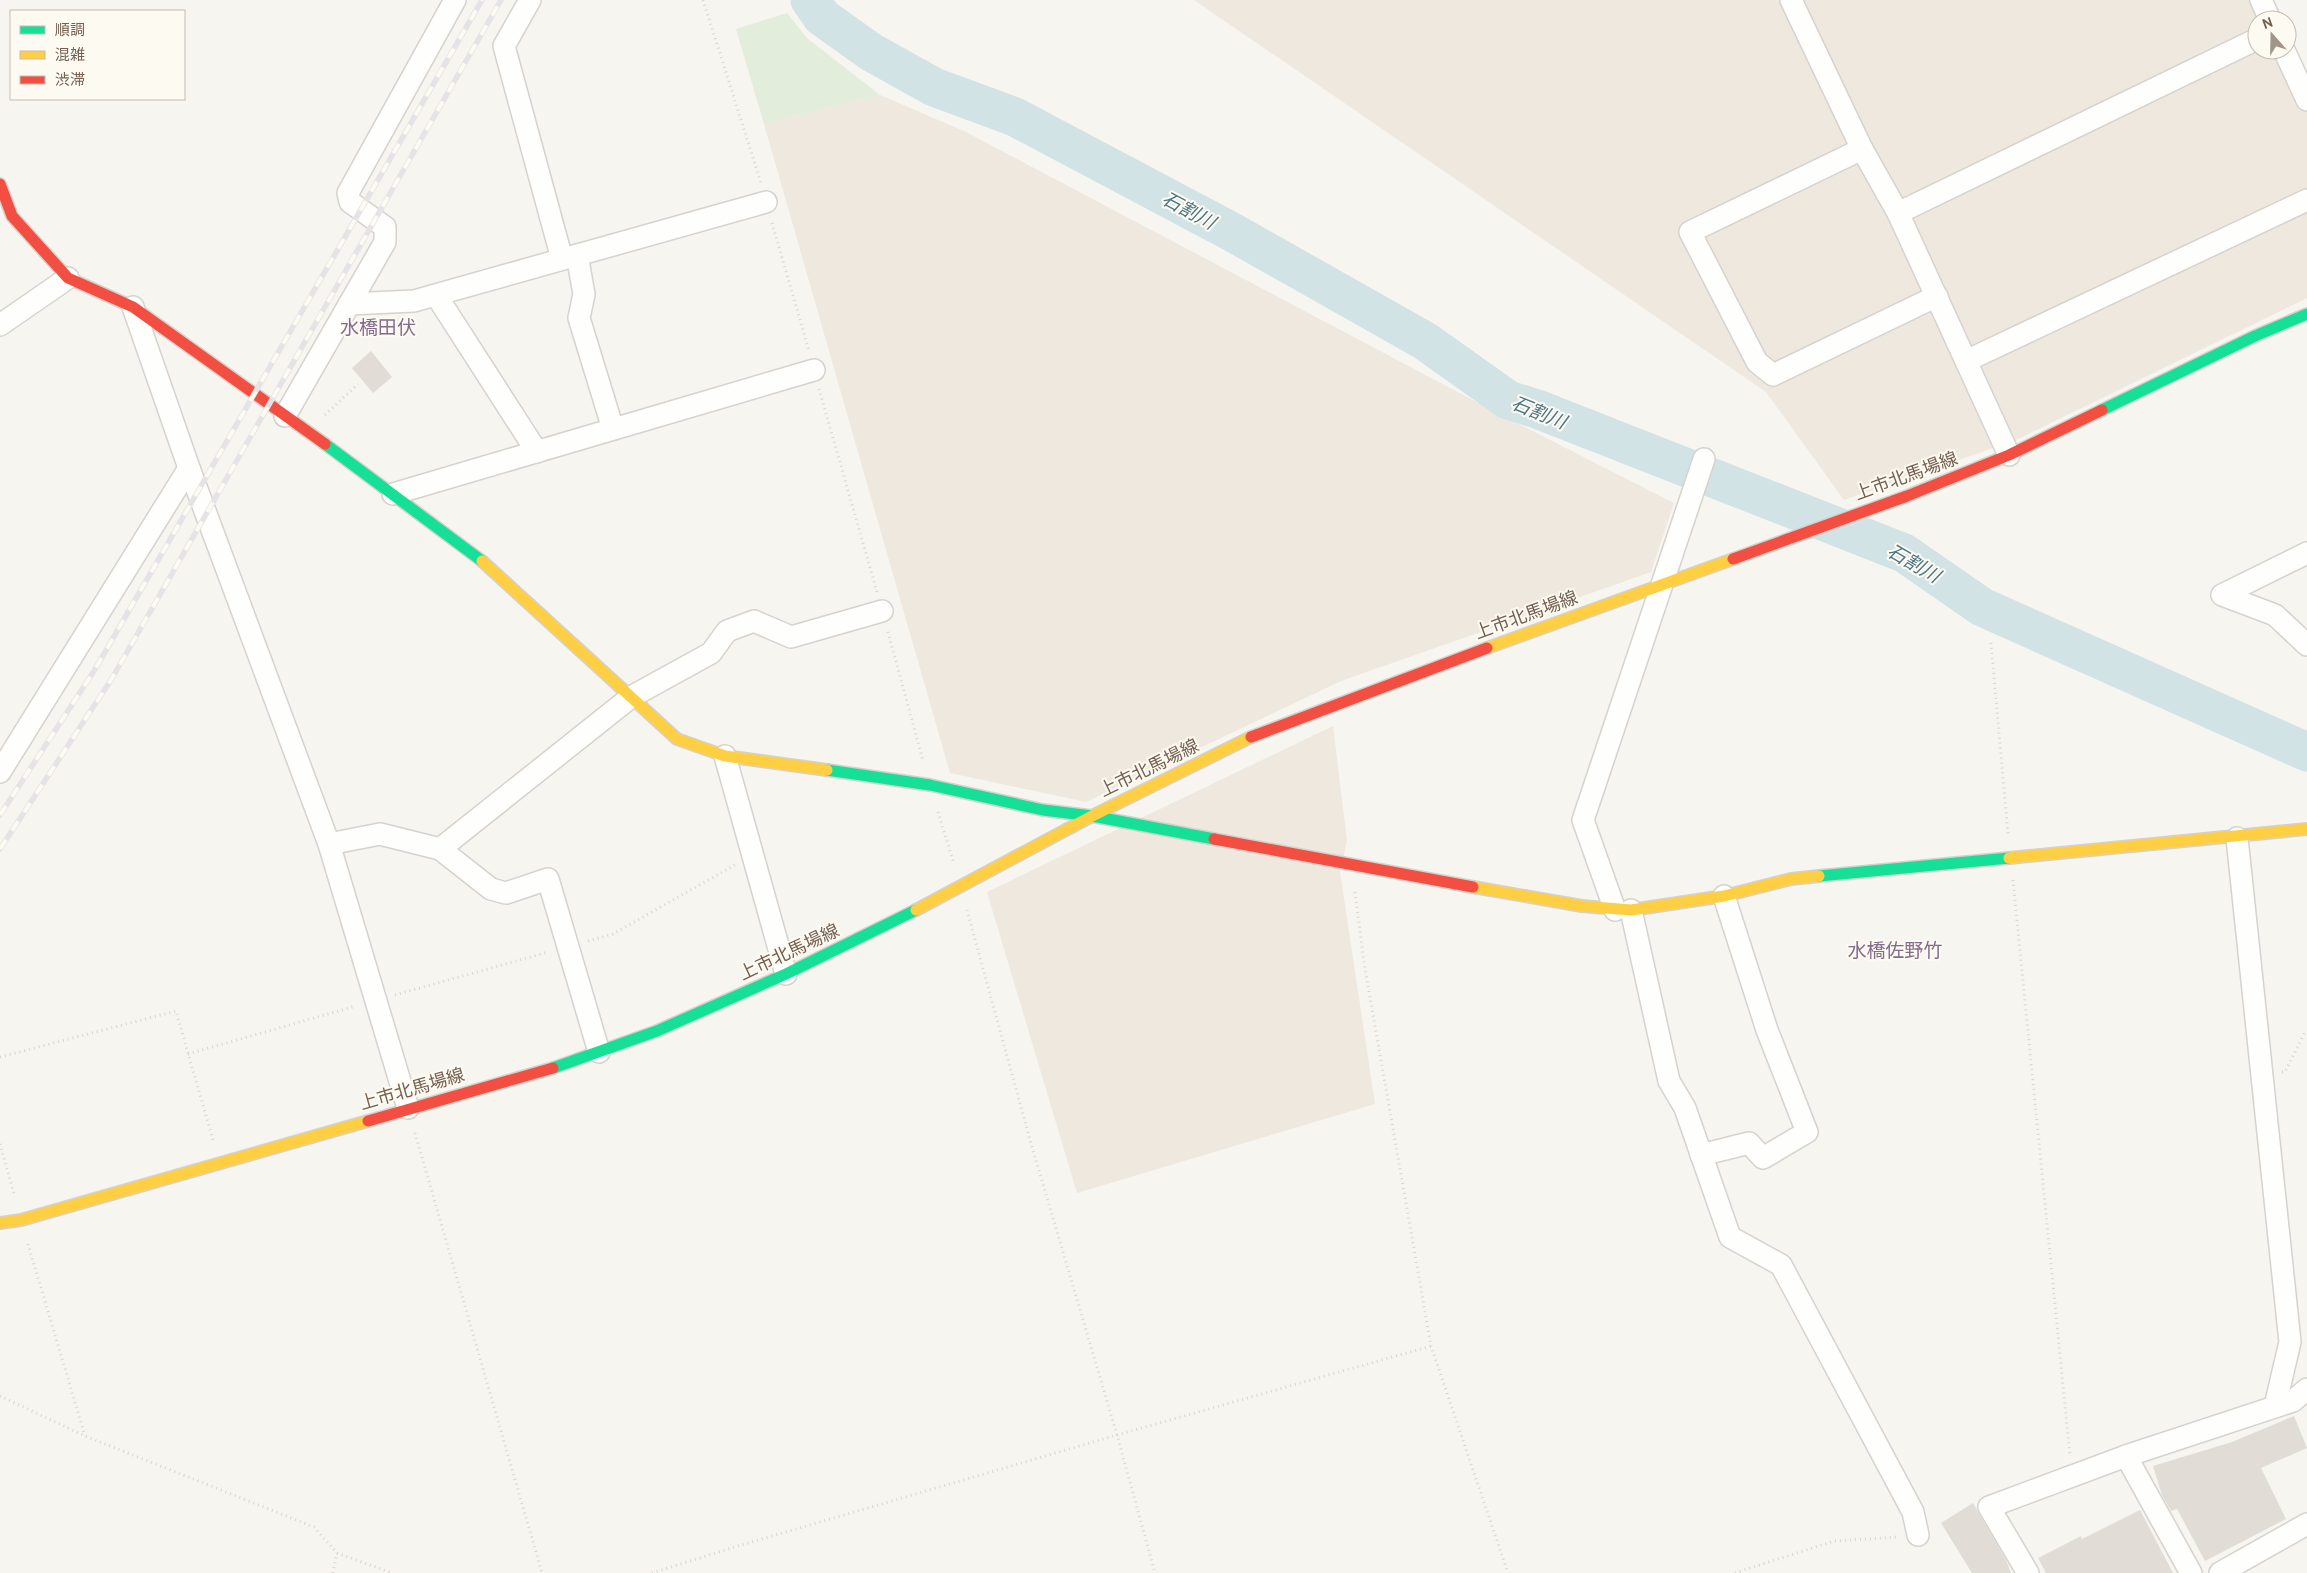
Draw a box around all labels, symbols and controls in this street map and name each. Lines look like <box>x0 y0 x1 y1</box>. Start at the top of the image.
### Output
legend <box>10 10 185 100</box>
north arrow <box>2247 10 2297 60</box>
text: N <box>2260 13 2275 33</box>
text: 順調 <box>55 21 85 39</box>
text: 混雑 <box>55 46 85 64</box>
text: 渋滞 <box>55 71 85 89</box>
water label: 石割川 <box>1158 187 1221 235</box>
district label: 水橋田伏 <box>340 316 416 339</box>
water label: 石割川 <box>1508 391 1571 435</box>
street label: 上市北馬場線 <box>1851 447 1961 505</box>
water label: 石割川 <box>1883 539 1946 589</box>
street label: 上市北馬場線 <box>1471 586 1581 644</box>
street label: 上市北馬場線 <box>1096 734 1202 802</box>
street label: 上市北馬場線 <box>735 919 843 985</box>
district label: 水橋佐野竹 <box>1847 939 1943 962</box>
street label: 上市北馬場線 <box>357 1064 467 1114</box>

